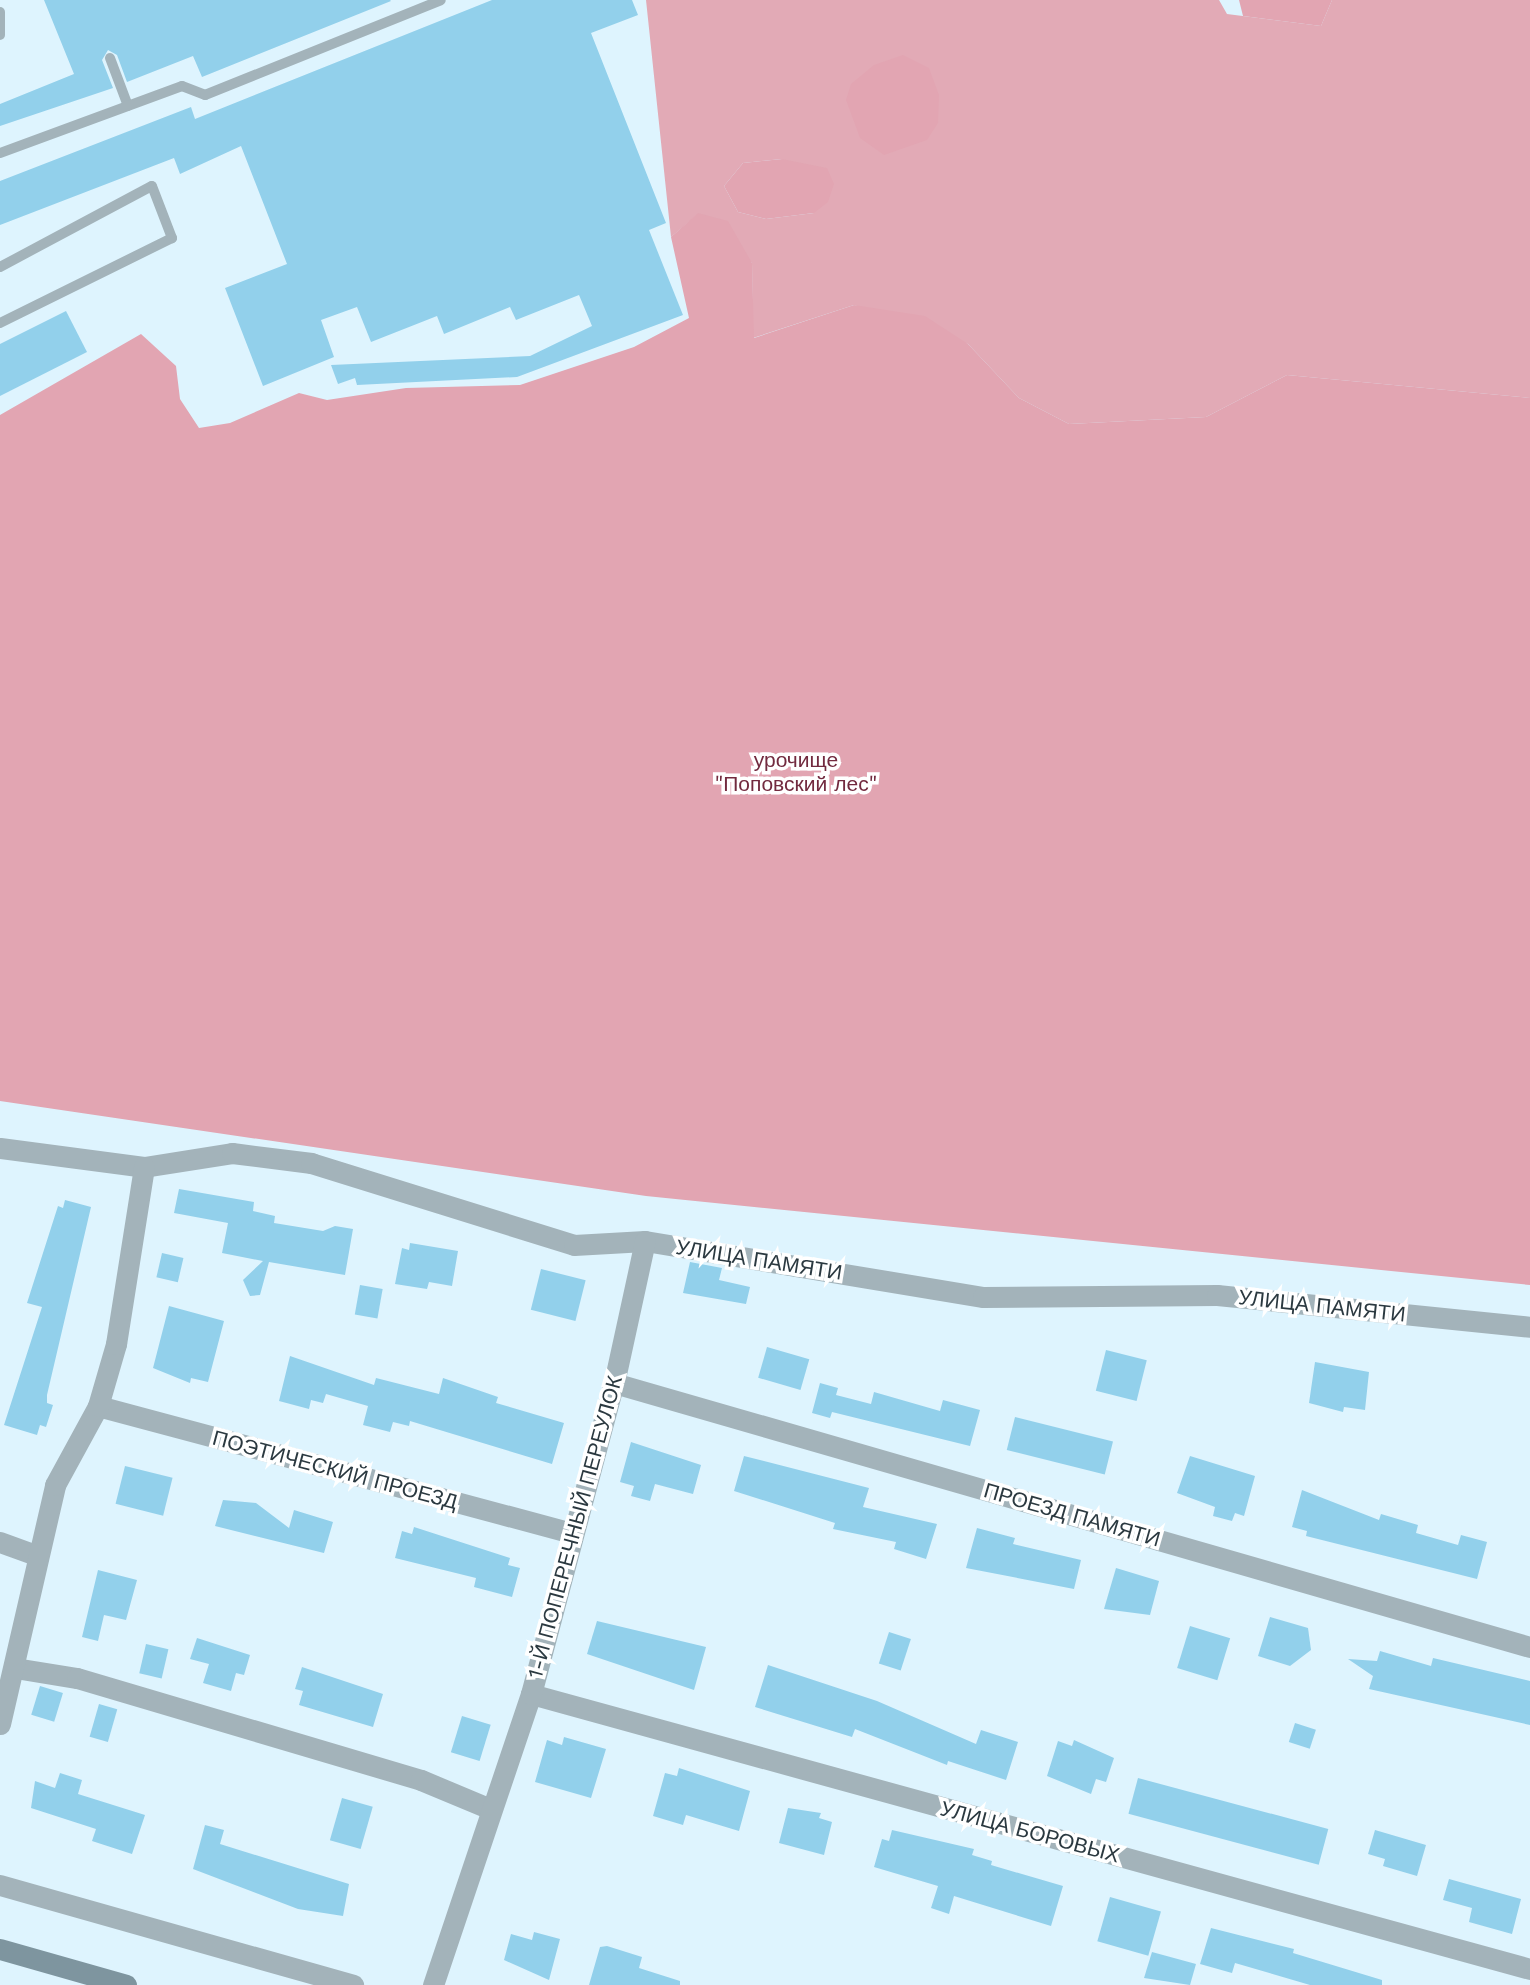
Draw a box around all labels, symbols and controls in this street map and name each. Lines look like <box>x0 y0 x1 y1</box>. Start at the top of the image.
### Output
park label: урочище "Поповский лес" <box>715 747 877 797</box>
street label: УЛИЦА ПАМЯТИ <box>674 1234 844 1286</box>
street label: УЛИЦА ПАМЯТИ <box>1237 1285 1407 1327</box>
street label: 1-Й ПОПЕРЕЧНЫЙ ПЕРЕУЛОК <box>522 1373 628 1681</box>
street label: ПОЭТИЧЕСКИЙ ПРОЕЗД <box>210 1425 460 1515</box>
street label: ПРОЕЗД ПАМЯТИ <box>981 1478 1163 1552</box>
street label: УЛИЦА БОРОВЫХ <box>938 1796 1122 1868</box>

